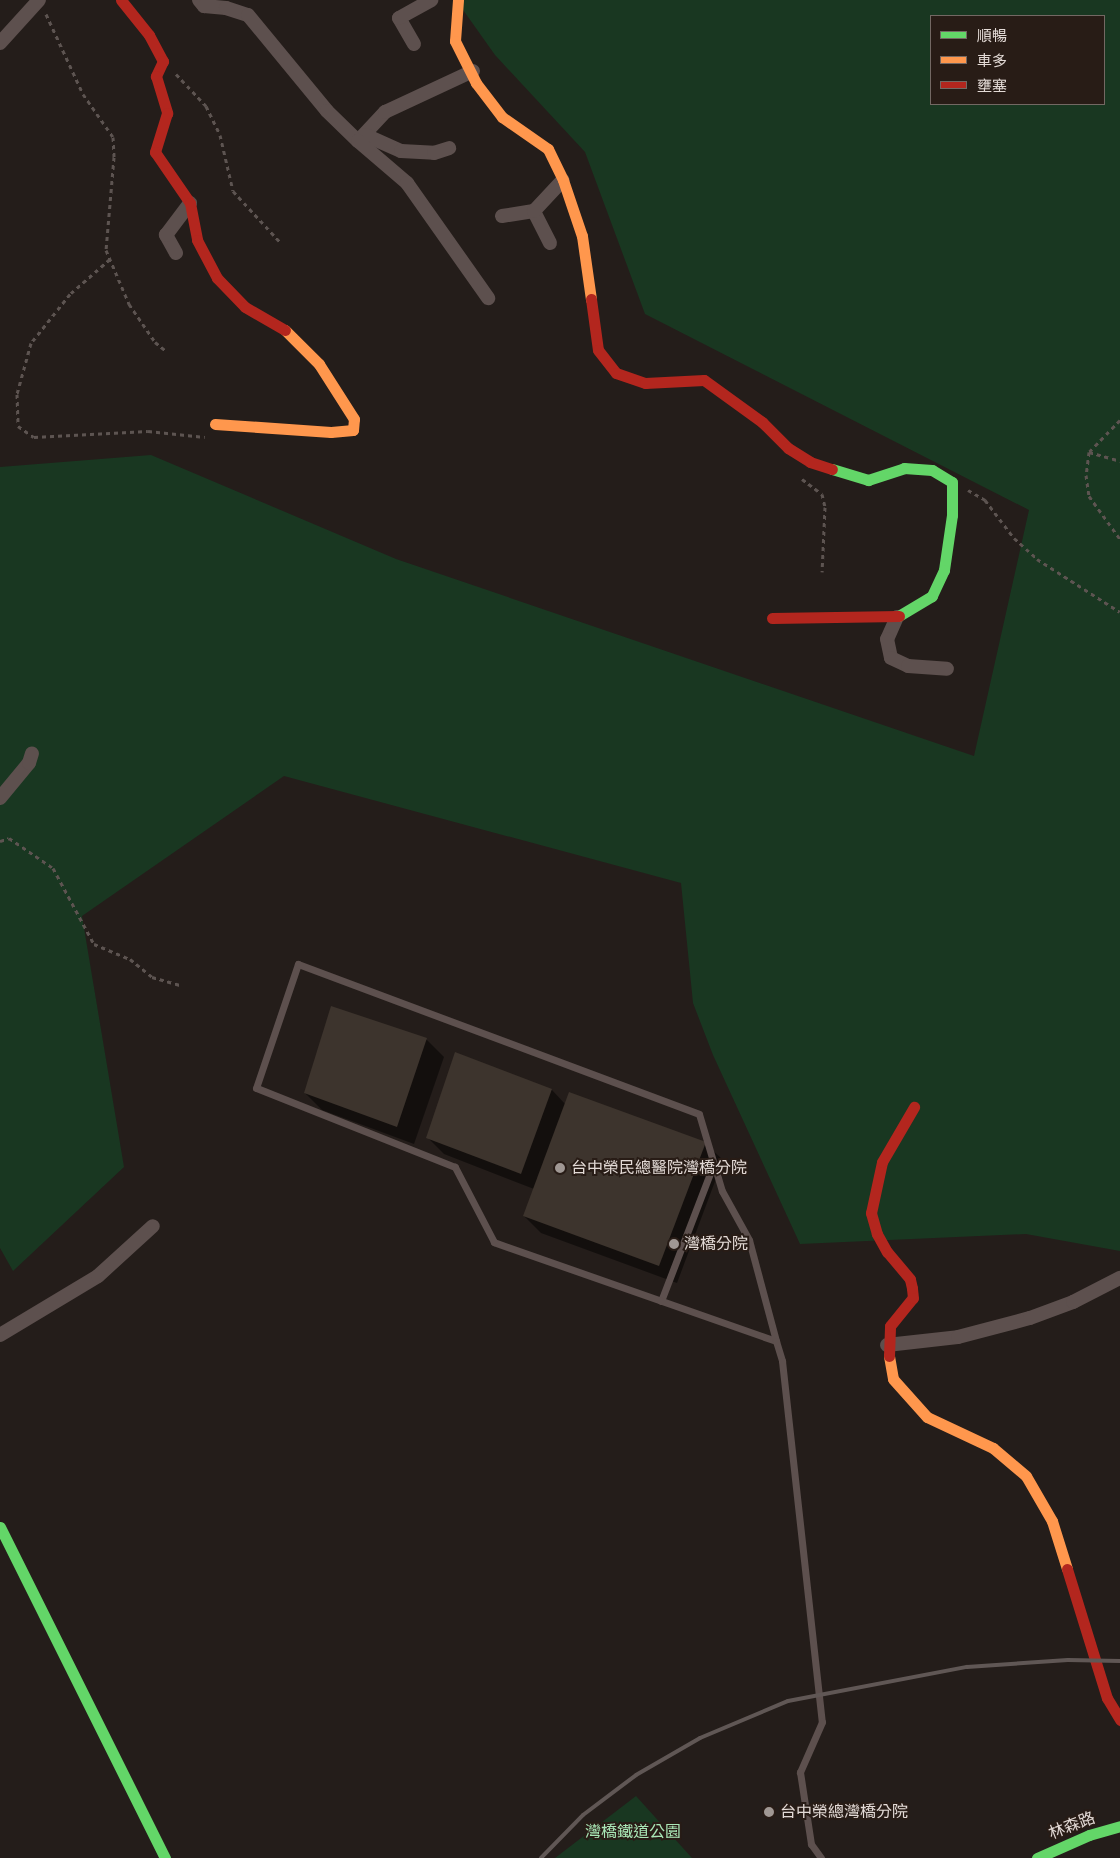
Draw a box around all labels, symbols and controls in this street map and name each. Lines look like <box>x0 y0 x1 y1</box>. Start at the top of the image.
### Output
legend <box>930 15 1105 105</box>
text: 順暢 <box>977 27 1007 45</box>
text: 車多 <box>977 52 1007 70</box>
text: 壅塞 <box>977 77 1007 95</box>
place label: 台中榮民總醫院灣橋分院 <box>571 1158 747 1178</box>
marker: 台中榮民總醫院灣橋分院 <box>553 1161 567 1175</box>
place label: 灣橋分院 <box>684 1234 748 1254</box>
marker: 灣橋分院 <box>668 1238 680 1250</box>
place label: 台中榮總灣橋分院 <box>780 1802 908 1822</box>
marker: 台中榮總灣橋分院 <box>762 1805 776 1819</box>
street label: 林森路 <box>1046 1808 1098 1844</box>
park label: 灣橋鐵道公園 <box>585 1822 681 1842</box>

